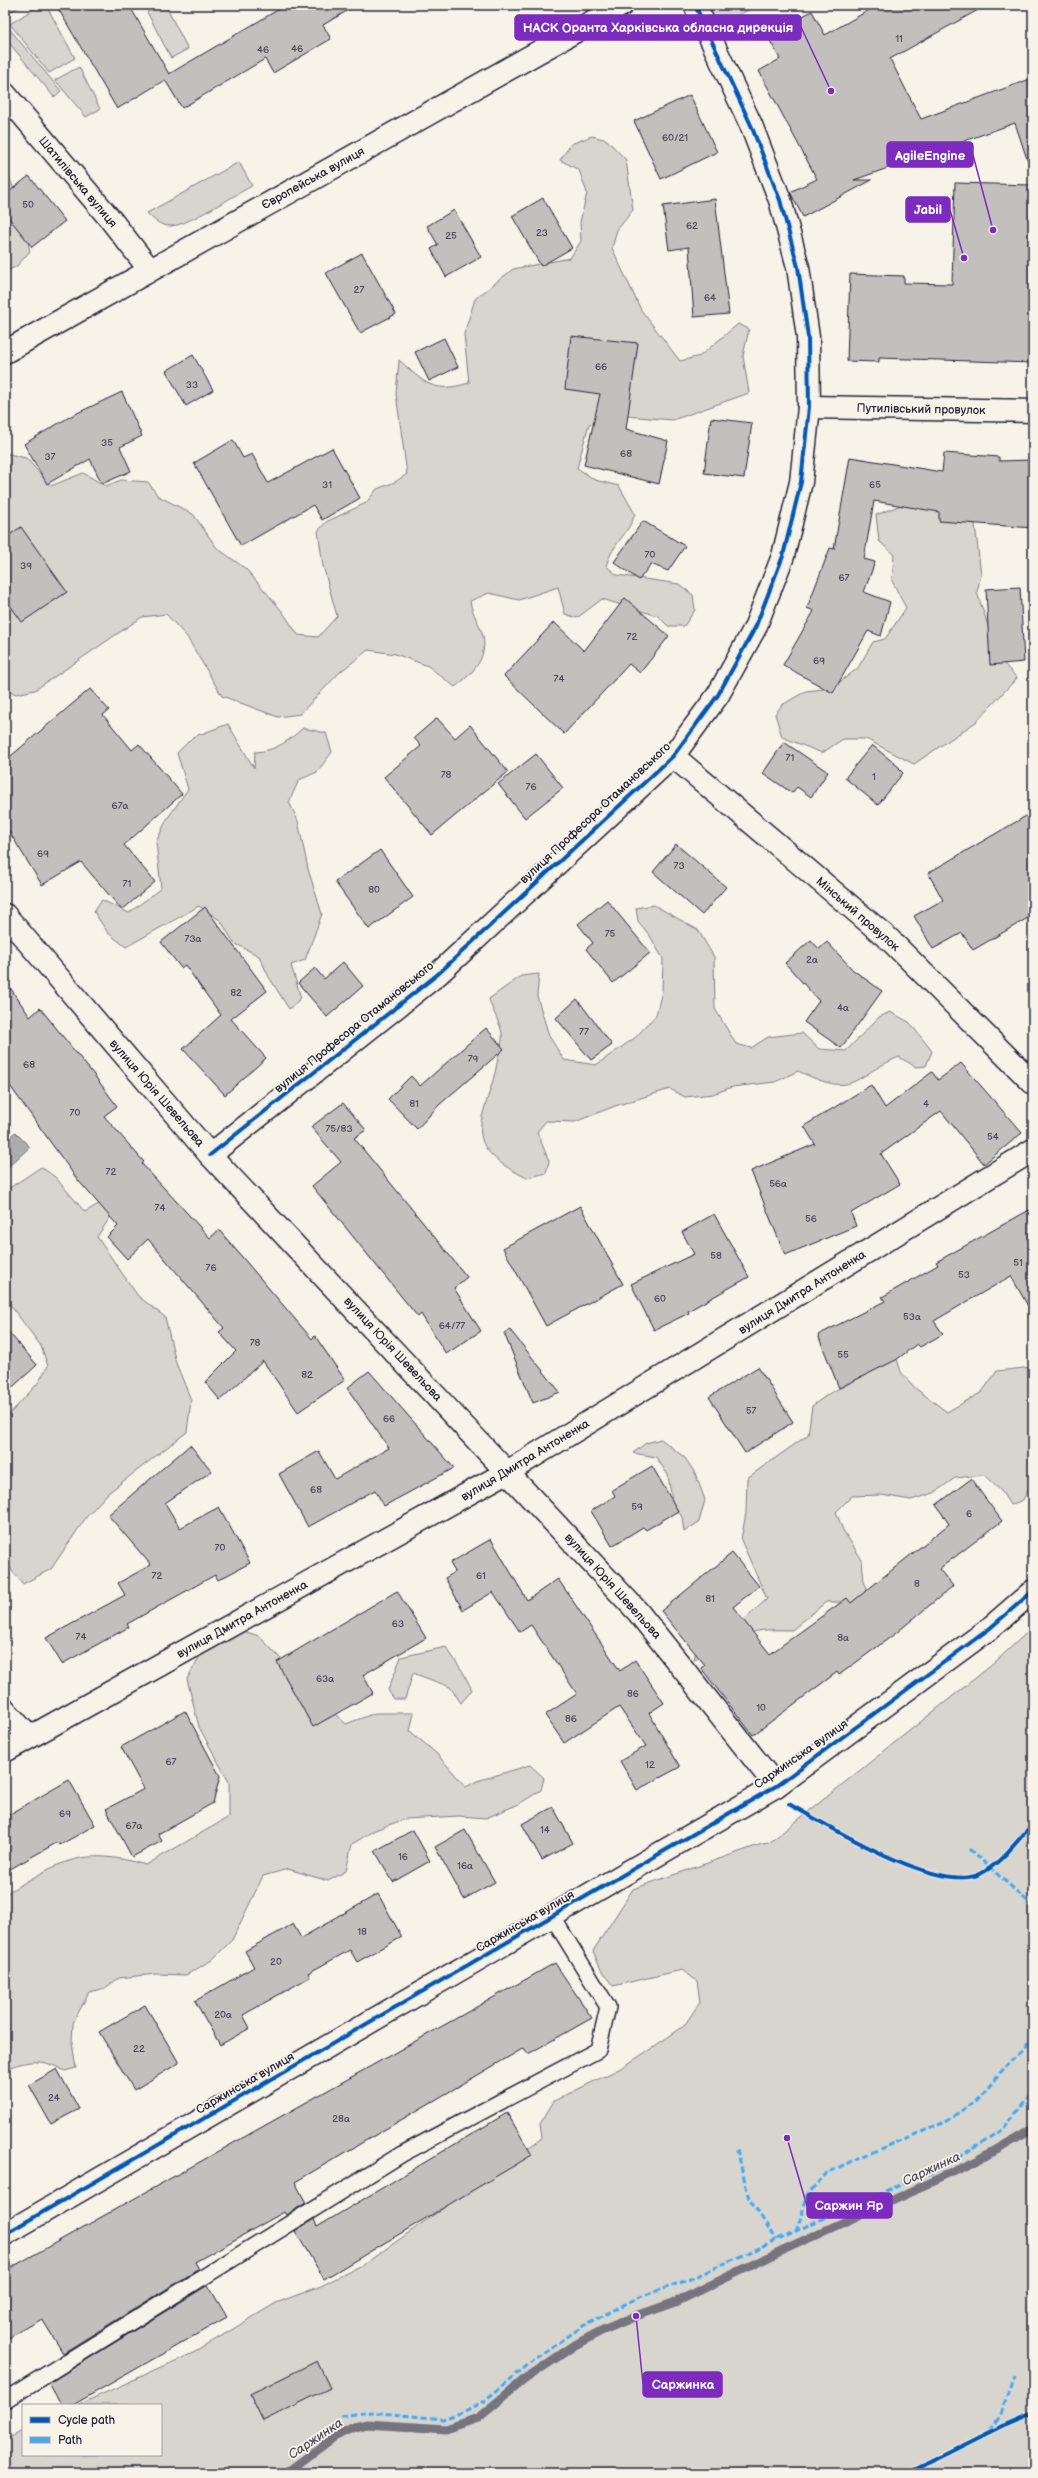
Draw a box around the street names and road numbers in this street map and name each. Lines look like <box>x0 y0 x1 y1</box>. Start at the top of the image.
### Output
street label: Шатилівська вулиця <box>35 134 120 231</box>
street label: Європейська вулиця <box>259 144 368 213</box>
street label: Путилівський провулок <box>856 401 986 418</box>
street label: вулиця Професора Отамановського <box>517 739 674 887</box>
street label: Мінський провулок <box>813 874 903 955</box>
street label: вулиця Професора Отамановського <box>272 958 437 1096</box>
street label: вулиця Юрія Шевельова <box>106 1037 207 1150</box>
street label: вулиця Дмитра Антоненка <box>736 1247 869 1338</box>
street label: вулиця Юрія Шевельова <box>340 1294 445 1405</box>
street label: вулиця Дмитра Антоненка <box>458 1416 592 1505</box>
street label: вулиця Юрія Шевельова <box>561 1530 664 1642</box>
street label: вулиця Дмитра Антоненка <box>174 1577 310 1662</box>
street label: Саржинська вулиця <box>752 1716 851 1792</box>
street label: Саржинська вулиця <box>473 1887 577 1956</box>
street label: Саржинська вулиця <box>193 2049 297 2118</box>

